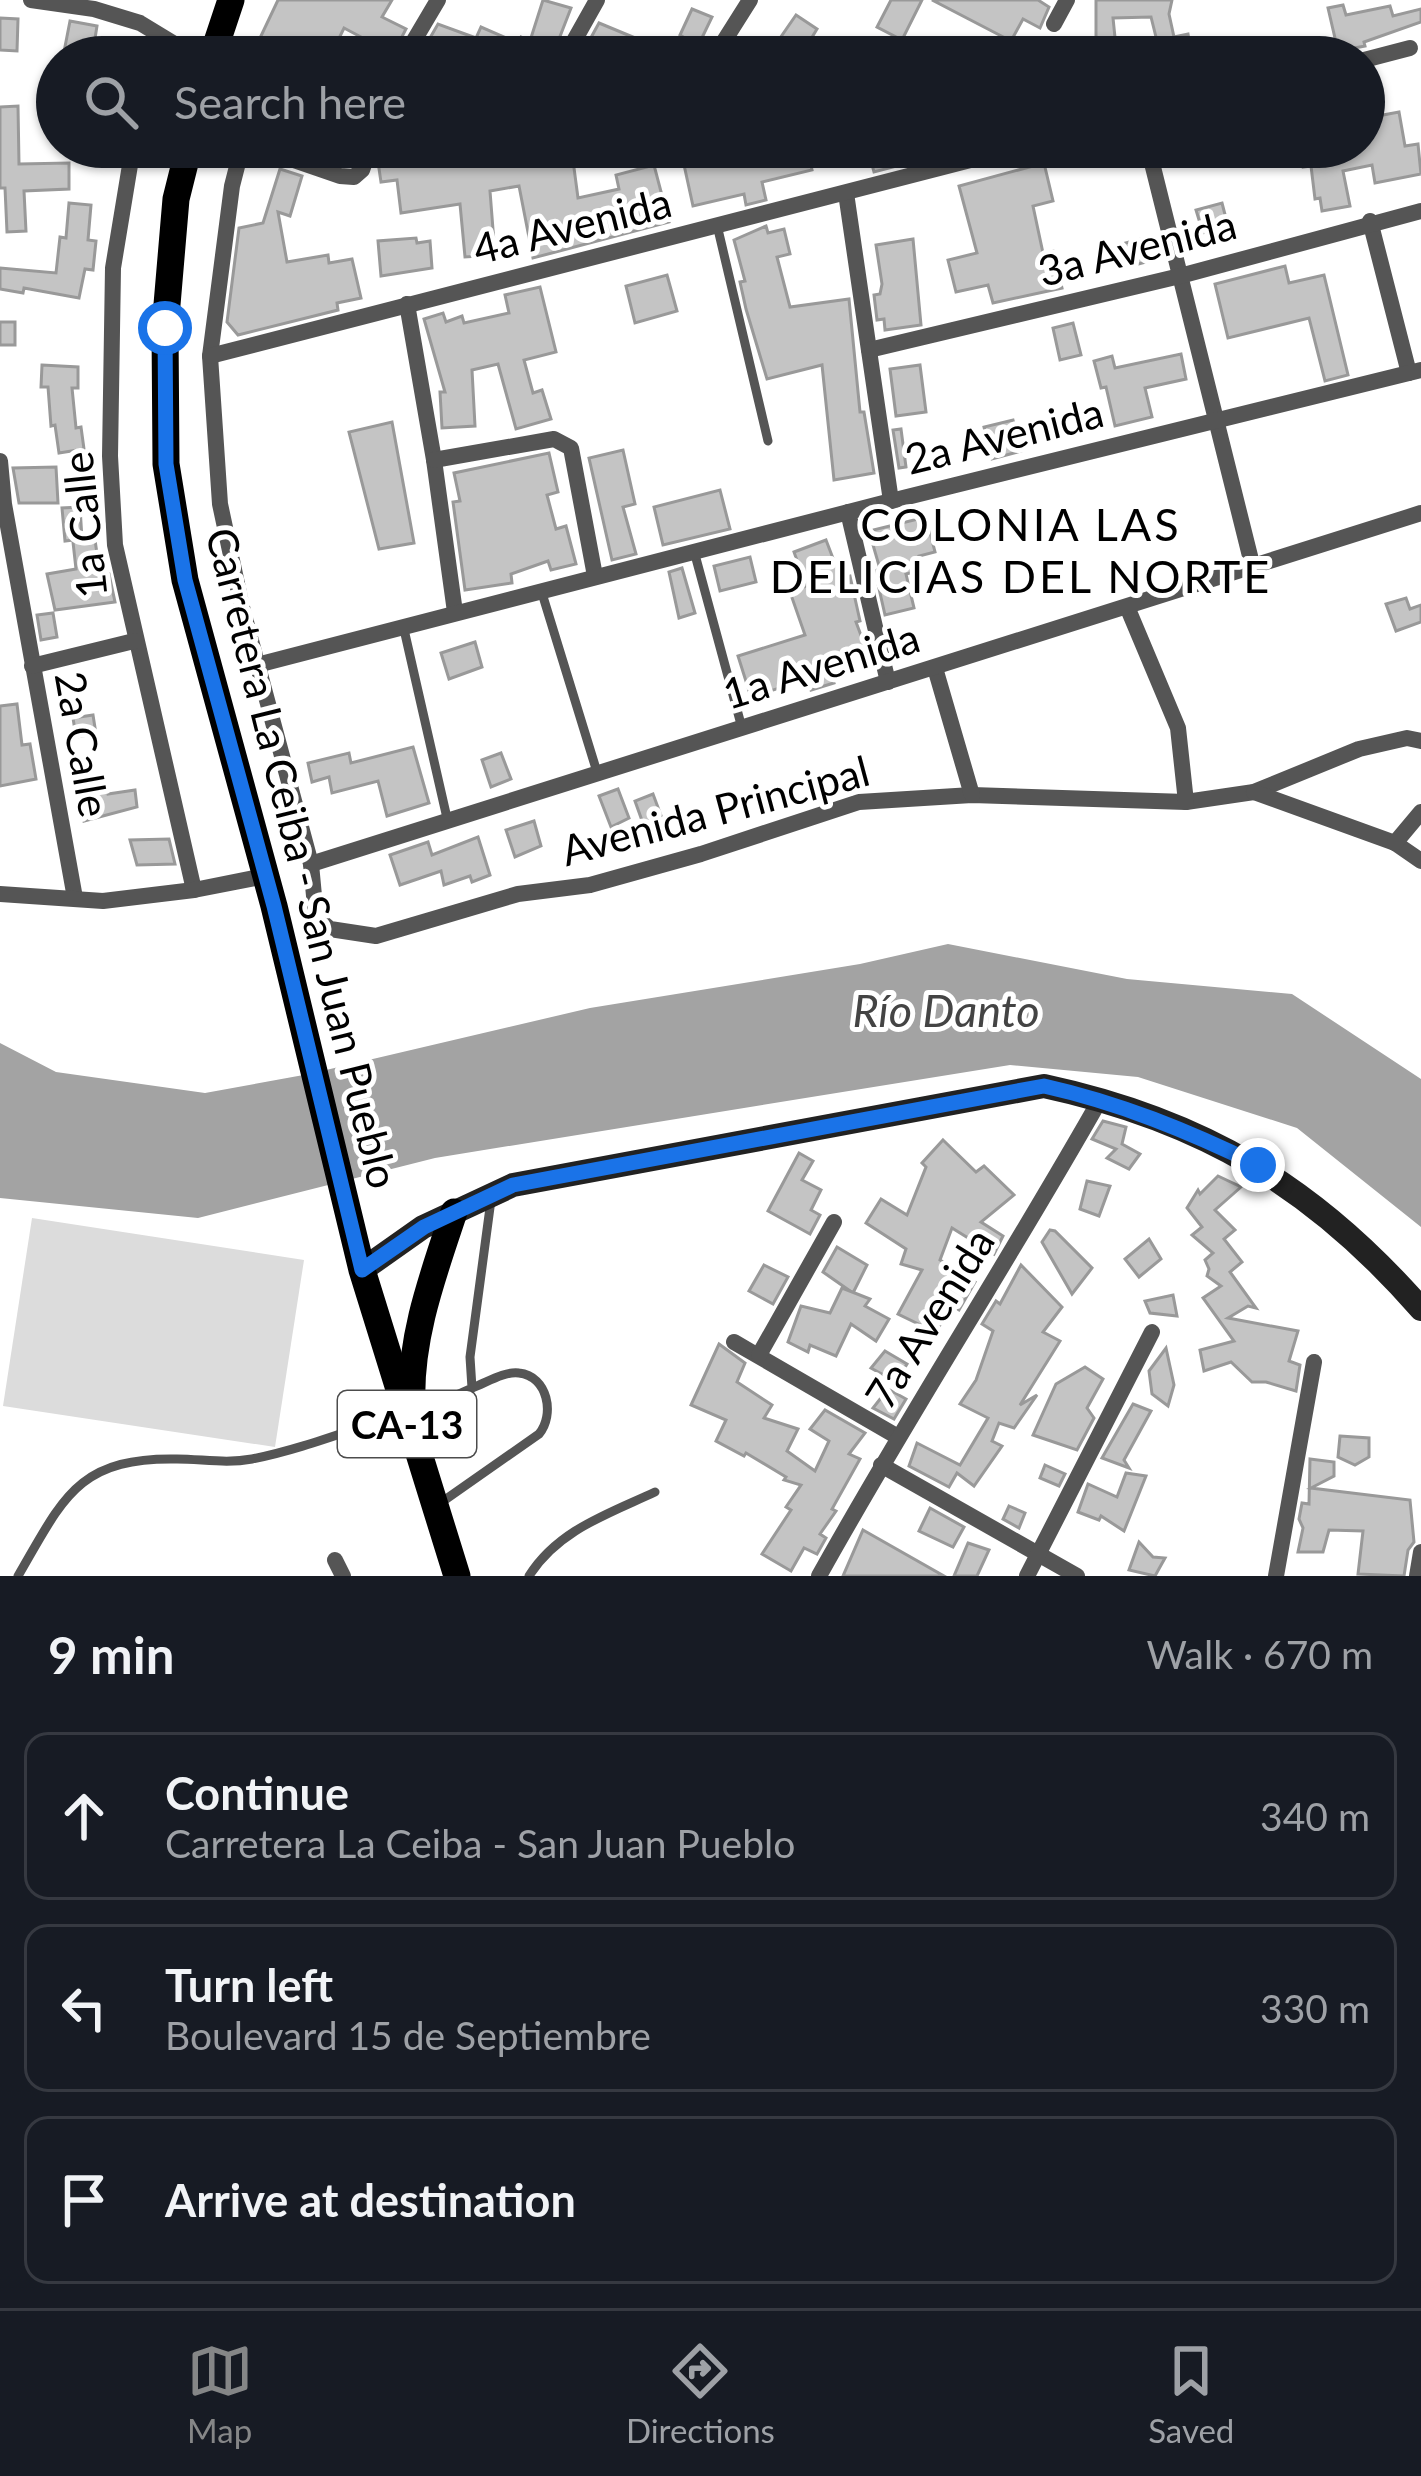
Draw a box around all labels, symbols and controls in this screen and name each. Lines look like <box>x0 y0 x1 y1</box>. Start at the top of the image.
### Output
search box <box>36 36 1385 168</box>
icon: search <box>78 69 144 135</box>
text: Search here <box>174 75 406 129</box>
street label: 4a Avenida <box>468 176 676 274</box>
street label: 3a Avenida <box>1033 198 1241 296</box>
route start <box>138 301 192 355</box>
street label: 2a Avenida <box>900 386 1108 484</box>
street label: 1a Calle <box>51 449 117 601</box>
district label: COLONIA LAS DELICIAS DEL NORTE <box>770 497 1272 603</box>
street label: Carretera La Ceiba - San Juan Pueblo <box>197 523 409 1193</box>
street label: 1a Avenida <box>717 611 925 719</box>
street label: 2a Calle <box>46 667 120 821</box>
street label: Avenida Principal <box>556 745 874 875</box>
water label: Río Danto <box>852 983 1040 1037</box>
route end <box>1231 1138 1285 1192</box>
street label: 7a Avenida <box>854 1219 1004 1417</box>
road number: CA-13 <box>338 1391 476 1457</box>
text: 9 min <box>48 1624 174 1685</box>
text: Walk · 670 m <box>1146 1631 1373 1677</box>
text: Continue <box>165 1766 349 1820</box>
icon: ahead <box>51 1783 117 1849</box>
text: 340 m <box>1260 1793 1370 1839</box>
text: Carretera La Ceiba - San Juan Pueblo <box>165 1820 795 1866</box>
text: Turn left <box>165 1958 333 2012</box>
icon: left <box>51 1975 117 2041</box>
text: 330 m <box>1260 1985 1370 2031</box>
text: Boulevard 15 de Septiembre <box>165 2012 651 2058</box>
icon: arrive <box>51 2167 117 2233</box>
text: Arrive at destination <box>165 2173 576 2227</box>
tab: Map <box>187 2338 253 2450</box>
tab: Directions <box>626 2338 775 2450</box>
tab: Saved <box>1148 2338 1234 2450</box>

